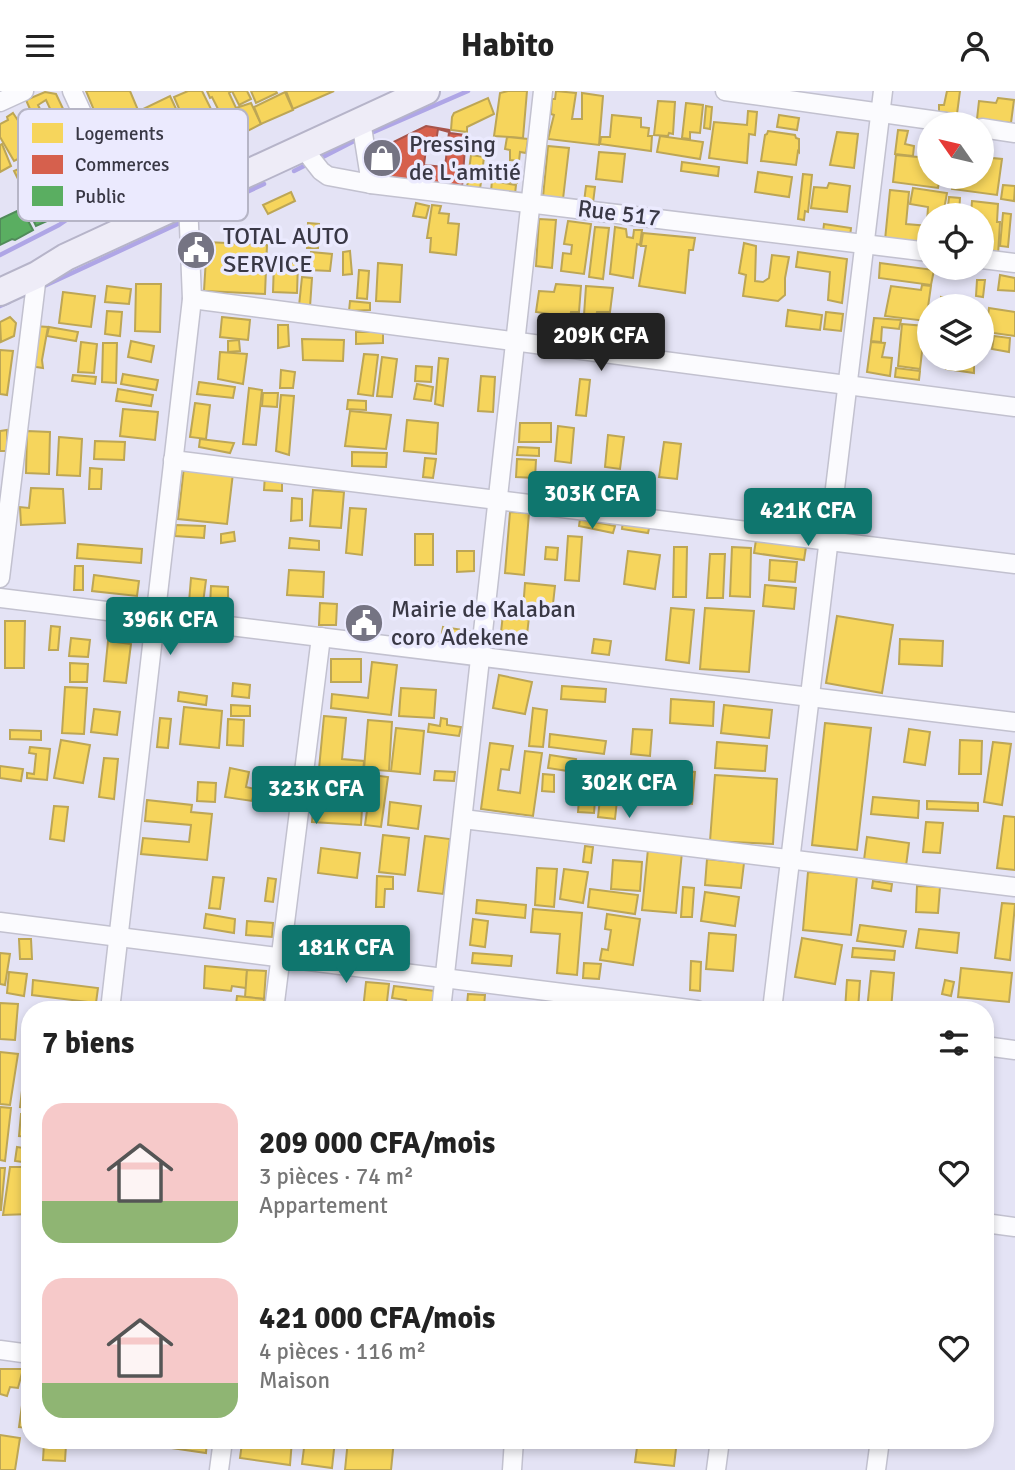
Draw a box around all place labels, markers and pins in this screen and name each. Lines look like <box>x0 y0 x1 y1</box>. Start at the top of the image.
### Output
place label: Pressing de L'amitié <box>409 129 521 187</box>
shop icon: Pressing de L'amitié <box>361 137 403 179</box>
place label: TOTAL AUTO SERVICE <box>223 221 349 279</box>
public building icon: TOTAL AUTO SERVICE <box>175 229 217 271</box>
pin: 209K CFA <box>529 313 673 373</box>
pin: 303K CFA <box>520 471 664 531</box>
pin: 421K CFA <box>736 489 880 548</box>
place label: Mairie de Kalaban coro Adekene <box>391 594 576 652</box>
pin: 396K CFA <box>98 597 242 657</box>
public building icon: Mairie de Kalaban coro Adekene <box>343 602 385 644</box>
pin: 302K CFA <box>557 761 701 820</box>
pin: 323K CFA <box>244 767 388 826</box>
pin: 181K CFA <box>274 925 418 985</box>

